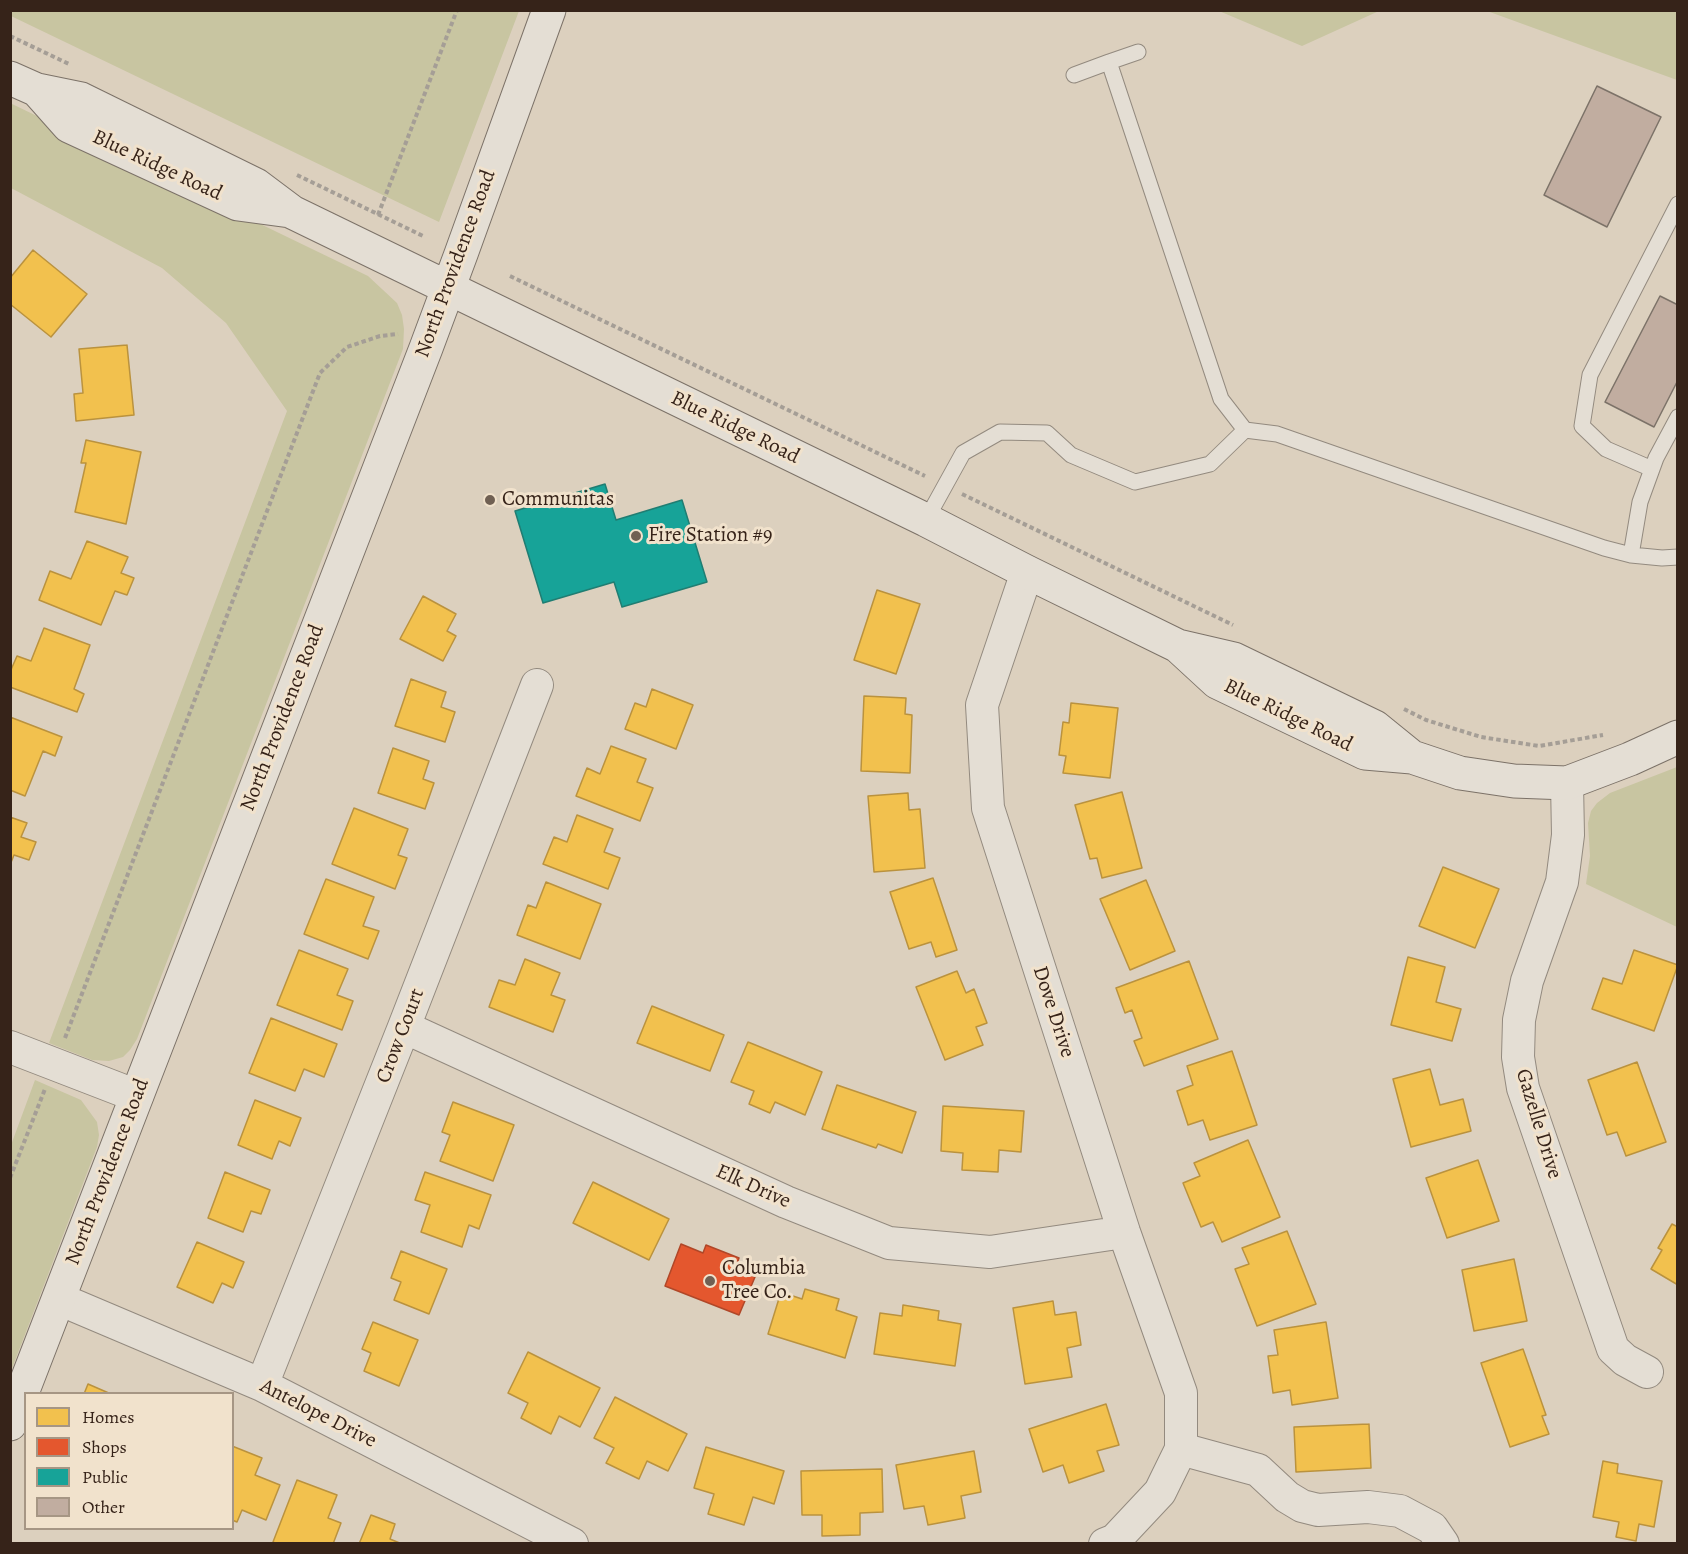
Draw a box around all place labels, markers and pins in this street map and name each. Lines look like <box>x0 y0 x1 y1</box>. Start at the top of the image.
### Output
place label: Communitas <box>502 487 614 513</box>
marker: Communitas <box>483 493 497 507</box>
place label: Fire Station #9 <box>648 523 772 549</box>
marker: Fire Station #9 <box>629 529 643 543</box>
place label: Columbia Tree Co. <box>722 1256 806 1306</box>
marker: Columbia Tree Co. <box>703 1274 717 1288</box>

